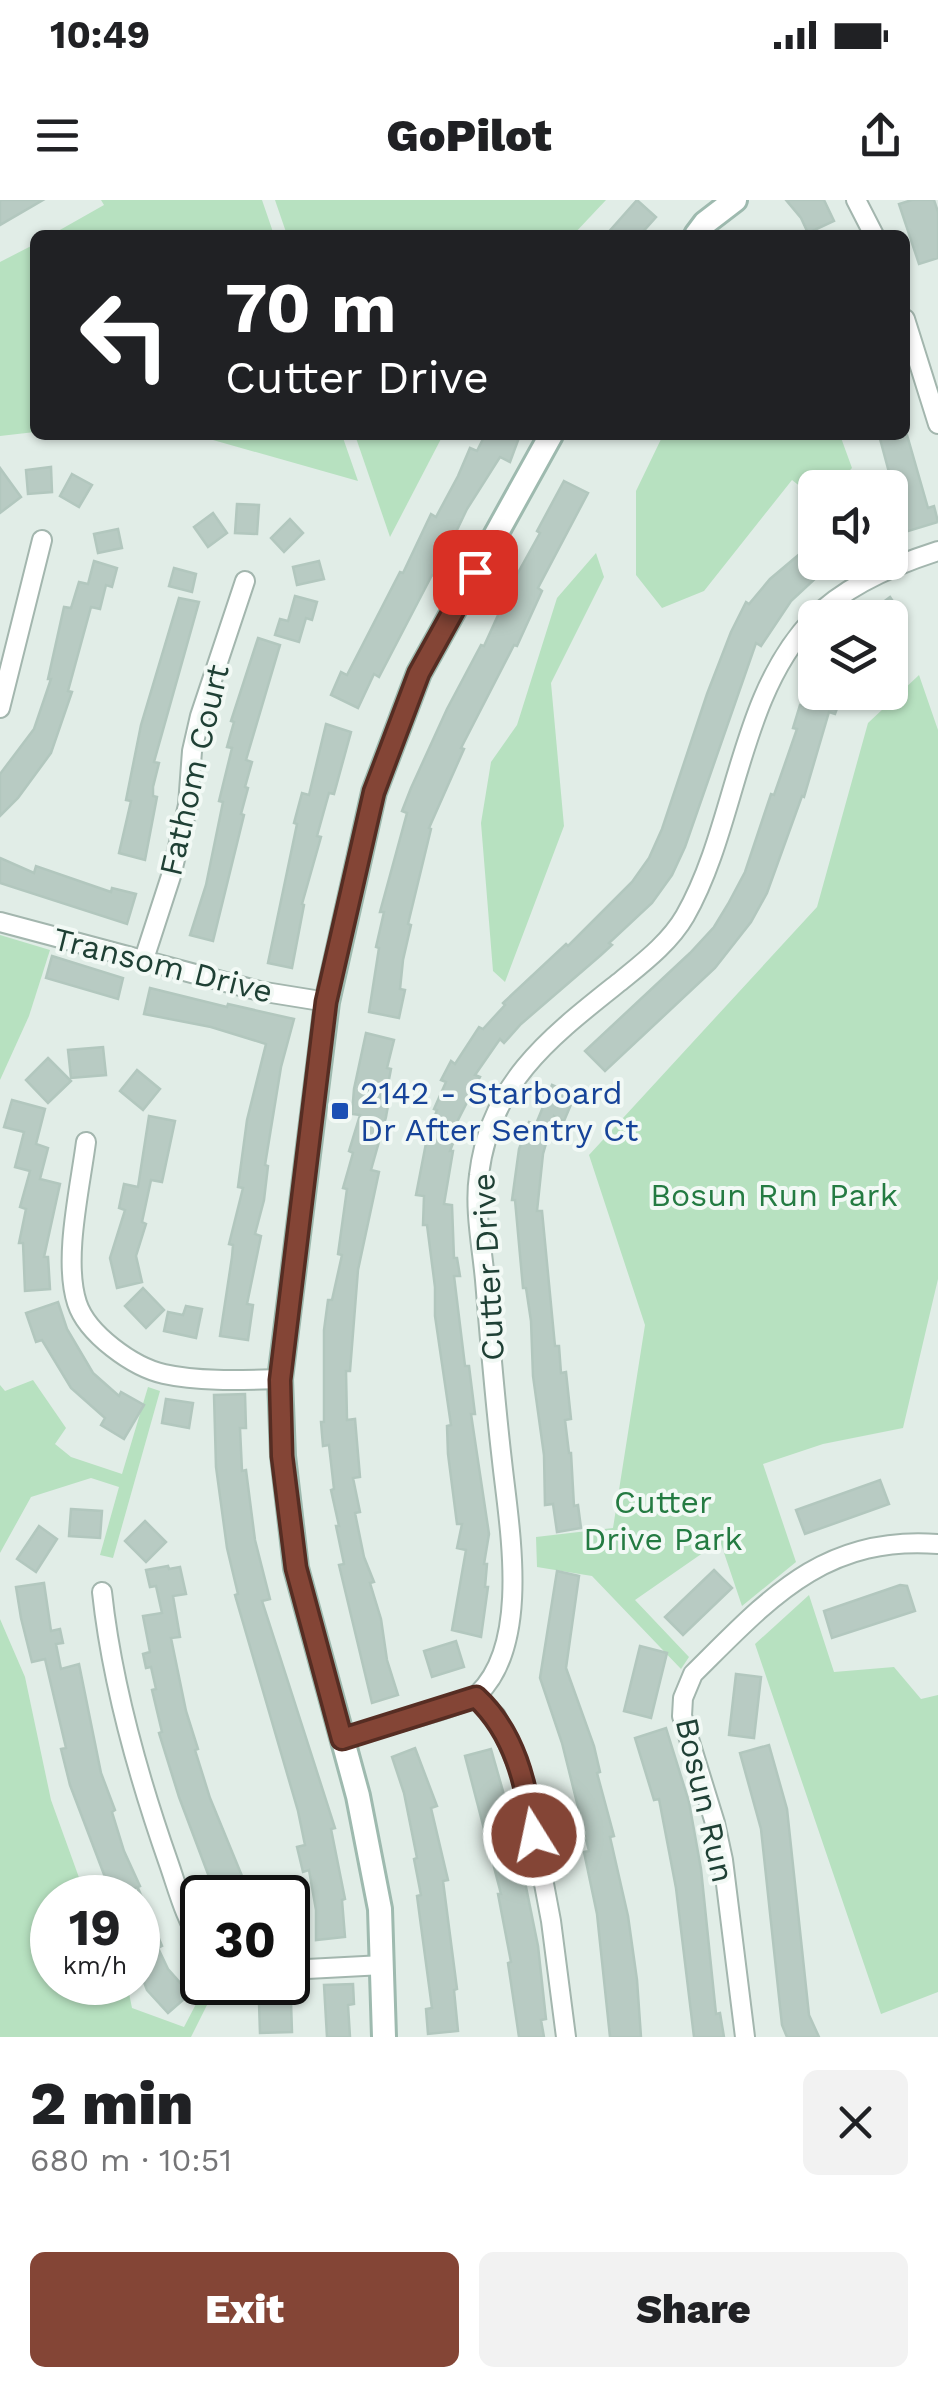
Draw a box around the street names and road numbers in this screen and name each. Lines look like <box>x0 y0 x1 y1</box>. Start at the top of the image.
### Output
street label: Fathom Court <box>151 661 237 879</box>
street label: Transom Drive <box>49 919 277 1011</box>
street label: Cutter Drive <box>464 1172 512 1362</box>
street label: Bosun Run <box>668 1714 742 1886</box>

